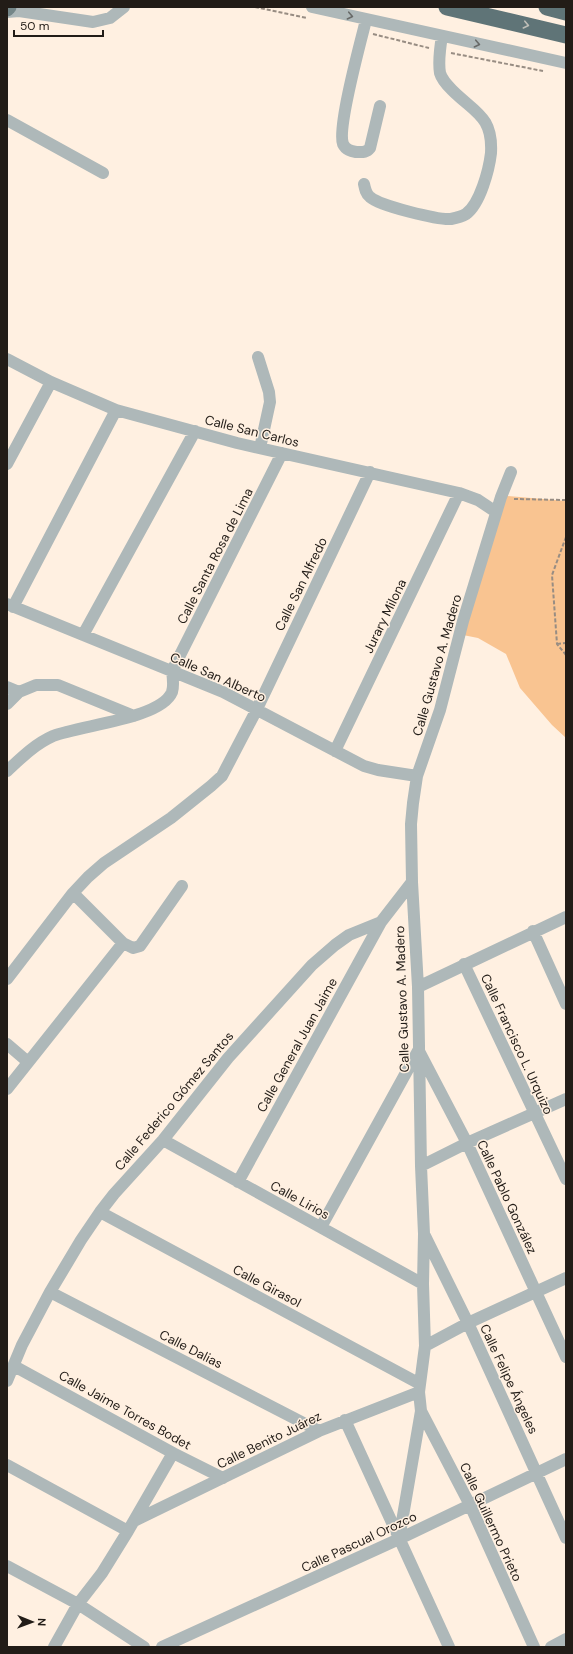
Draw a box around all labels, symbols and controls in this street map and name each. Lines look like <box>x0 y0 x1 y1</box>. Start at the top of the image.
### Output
scale bar <box>14 12 103 38</box>
one-way arrow <box>347 12 353 20</box>
text: 50 m <box>20 18 49 34</box>
one-way arrow <box>523 21 529 29</box>
one-way arrow <box>474 39 480 47</box>
street label: Calle San Carlos <box>203 411 301 451</box>
street label: Calle Santa Rosa de Lima <box>173 485 257 627</box>
street label: Calle San Alfredo <box>271 534 331 634</box>
street label: Jurary Milona <box>360 576 410 656</box>
street label: Calle Gustavo A. Madero <box>409 592 465 738</box>
street label: Calle San Alberto <box>167 648 269 706</box>
street label: Calle Gustavo A. Madero <box>391 925 413 1073</box>
street label: Calle Francisco L. Urquizo <box>477 971 557 1117</box>
street label: Calle General Juan Jaime <box>253 975 341 1115</box>
street label: Calle Federico Gómez Santos <box>111 1028 237 1174</box>
street label: Calle Pablo González <box>473 1137 541 1257</box>
street label: Calle Lirios <box>267 1177 333 1223</box>
street label: Calle Girasol <box>230 1261 304 1311</box>
street label: Calle Felipe Ángeles <box>476 1321 543 1437</box>
street label: Calle Dalias <box>157 1326 225 1372</box>
street label: Calle Jaime Torres Bodet <box>56 1367 194 1453</box>
street label: Calle Benito Juárez <box>214 1407 324 1473</box>
street label: Calle Guillermo Prieto <box>456 1460 526 1585</box>
street label: Calle Pascual Orozco <box>298 1508 420 1576</box>
north arrow <box>12 1602 52 1642</box>
text: N <box>35 1618 49 1626</box>

